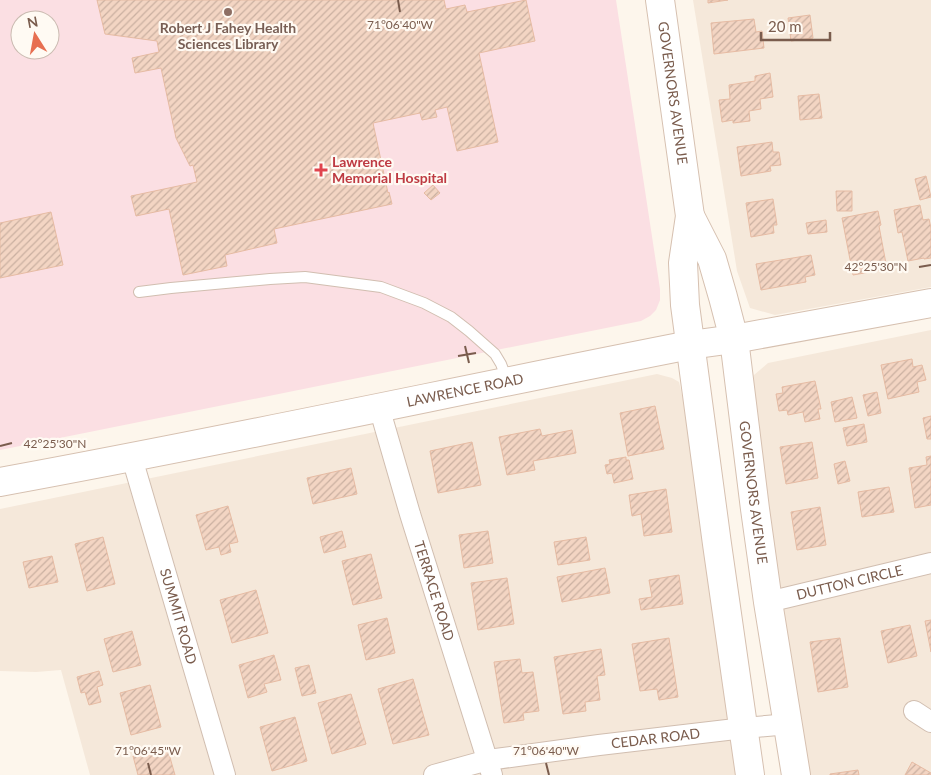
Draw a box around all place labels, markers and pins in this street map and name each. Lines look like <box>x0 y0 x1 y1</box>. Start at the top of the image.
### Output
marker: Robert J Fahey Health Sciences Library <box>222 6 234 18</box>
place label: Robert J Fahey Health Sciences Library <box>160 19 296 52</box>
place label: Lawrence Memorial Hospital <box>332 153 447 186</box>
marker: Lawrence Memorial Hospital <box>314 163 328 177</box>

